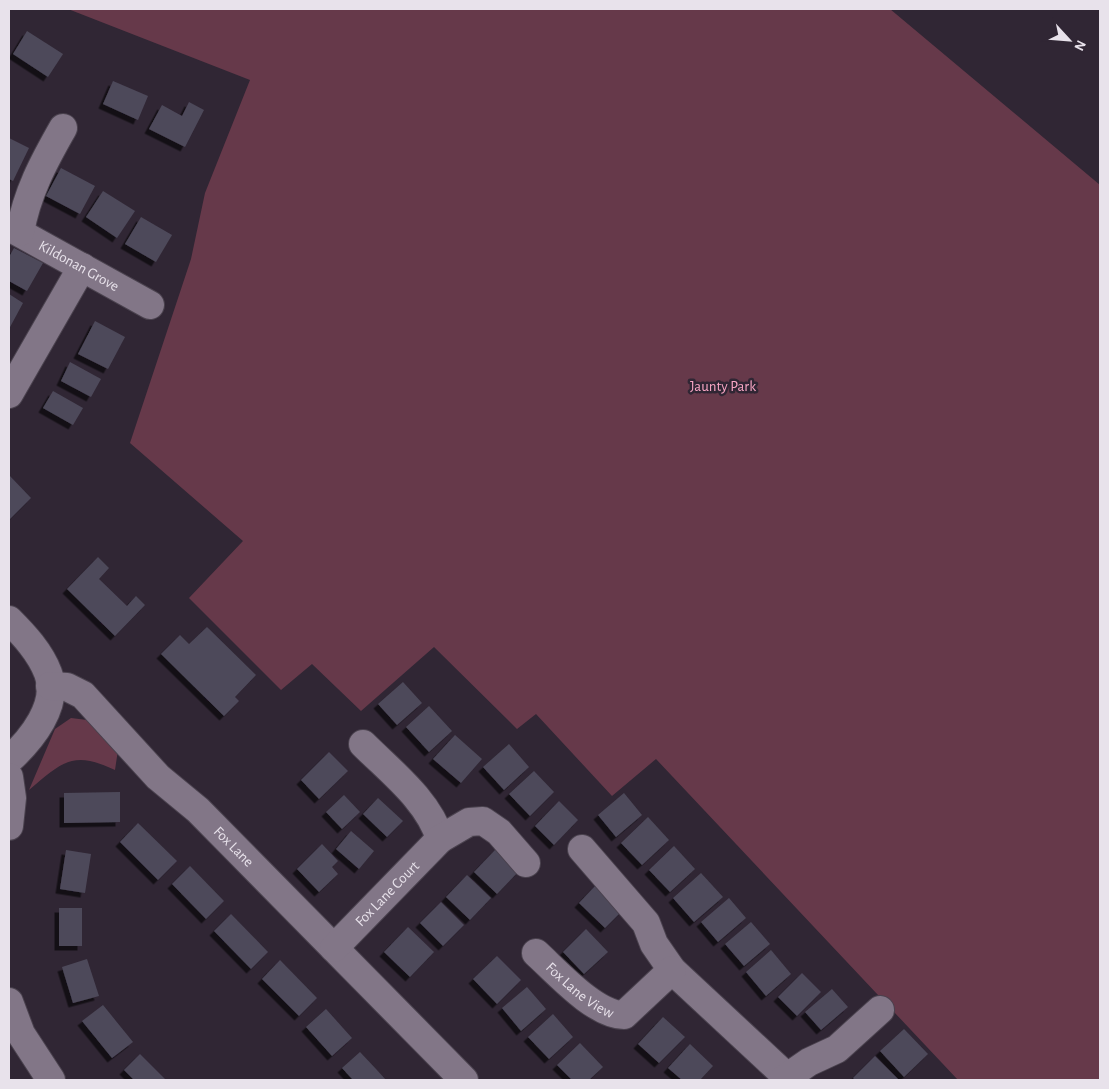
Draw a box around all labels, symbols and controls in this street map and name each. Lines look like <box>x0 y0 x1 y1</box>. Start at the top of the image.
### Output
north arrow <box>1044 15 1094 65</box>
text: N <box>1071 38 1088 53</box>
street label: Kildonan Grove <box>36 238 121 294</box>
park label: Jaunty Park <box>690 379 756 394</box>
street label: Fox Lane <box>211 824 256 870</box>
street label: Fox Lane Court <box>353 858 422 929</box>
street label: Fox Lane View <box>543 960 616 1021</box>

